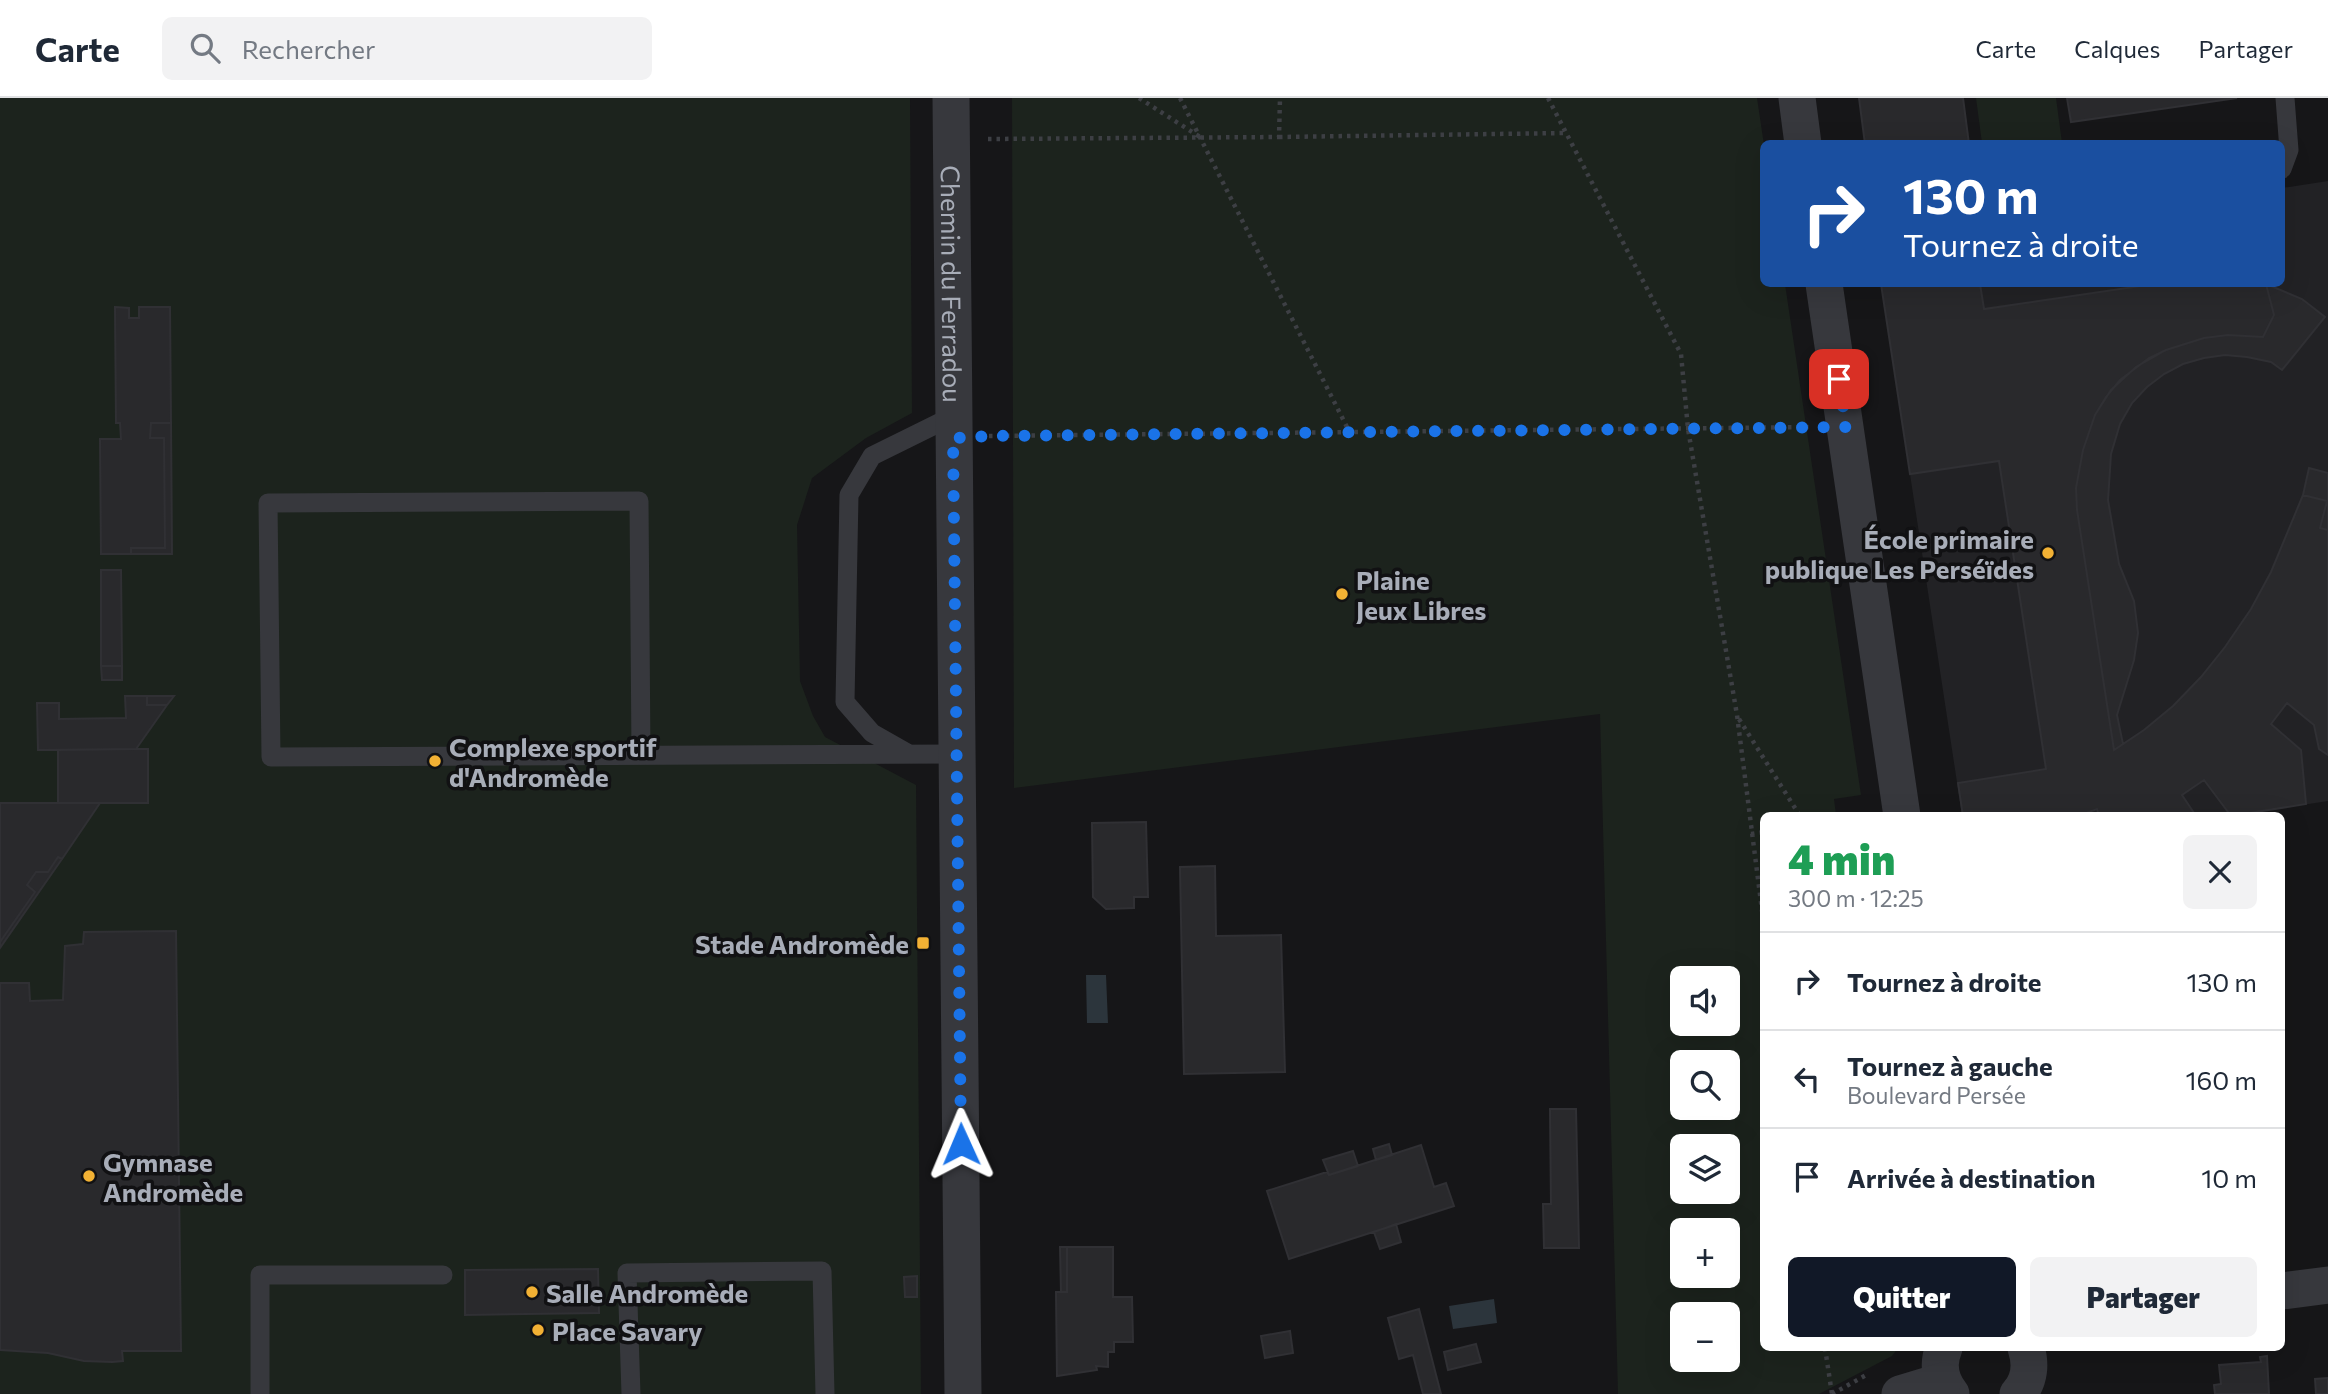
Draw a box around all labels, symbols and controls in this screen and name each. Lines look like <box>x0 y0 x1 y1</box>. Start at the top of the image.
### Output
search box <box>162 17 652 80</box>
text: Carte <box>35 28 120 69</box>
icon: search <box>186 29 224 67</box>
text: Rechercher <box>242 33 375 64</box>
text: Carte <box>1975 34 2036 63</box>
text: Calques <box>2074 34 2160 63</box>
text: Partager <box>2198 34 2293 63</box>
text: 130 m <box>1903 164 2038 224</box>
street label: Chemin du Ferradou <box>936 165 969 403</box>
icon: right <box>1788 168 1879 259</box>
text: Tournez à droite <box>1903 224 2139 264</box>
pin <box>1809 349 1869 409</box>
icon: arrive <box>1820 360 1858 398</box>
place label: École primaire publique Les Perséïdes <box>1765 523 2034 584</box>
marker: École primaire publique Les Perséïdes <box>2040 545 2056 561</box>
place label: Plaine Jeux Libres <box>1356 564 1486 625</box>
marker: Plaine Jeux Libres <box>1334 586 1350 602</box>
place label: Complexe sportif d'Andromède <box>449 731 657 792</box>
marker: Complexe sportif d'Andromède <box>427 753 443 769</box>
text: 4 min <box>1788 832 1895 884</box>
button: close <box>2183 835 2257 909</box>
text: 300 m · 12:25 <box>1788 884 1924 912</box>
place label: Stade Andromède <box>695 928 909 959</box>
marker: Stade Andromède <box>915 935 931 951</box>
icon: right <box>1788 962 1826 1000</box>
map controls <box>1670 966 1740 1372</box>
button: sound <box>1670 966 1740 1036</box>
text: Tournez à droite <box>1847 966 2042 997</box>
text: 130 m <box>2186 966 2257 997</box>
button: search <box>1670 1050 1740 1120</box>
text: Tournez à gauche <box>1847 1050 2053 1081</box>
icon: left <box>1788 1060 1826 1098</box>
text: 160 m <box>2185 1064 2257 1095</box>
text: Boulevard Persée <box>1847 1081 2026 1109</box>
position arrow <box>924 1107 998 1181</box>
button: layers <box>1670 1134 1740 1204</box>
place label: Gymnase Andromède <box>103 1146 243 1207</box>
icon: arrive <box>1788 1158 1826 1196</box>
text: Arrivée à destination <box>1847 1162 2095 1193</box>
text: 10 m <box>2201 1162 2257 1193</box>
marker: Gymnase Andromède <box>81 1168 97 1184</box>
button: + <box>1670 1218 1740 1288</box>
button: Quitter <box>1788 1257 2016 1337</box>
button: Partager <box>2030 1257 2257 1337</box>
place label: Salle Andromède <box>546 1277 748 1308</box>
marker: Salle Andromède <box>524 1284 540 1300</box>
button: − <box>1670 1302 1740 1372</box>
place label: Place Savary <box>552 1315 702 1346</box>
marker: Place Savary <box>530 1322 546 1338</box>

